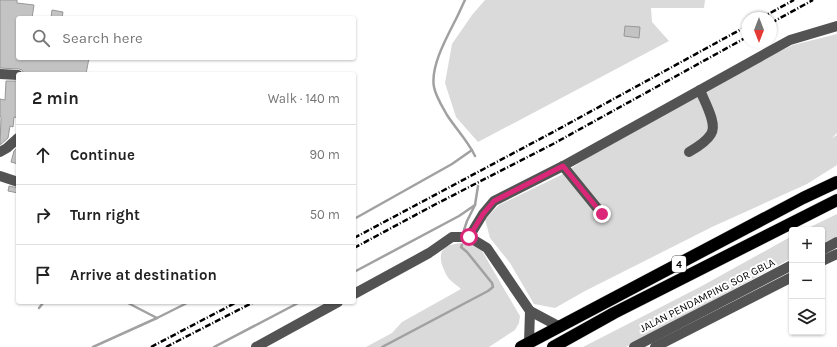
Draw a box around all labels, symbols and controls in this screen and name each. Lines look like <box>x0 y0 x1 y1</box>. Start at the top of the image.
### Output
north arrow <box>741 12 777 48</box>
search box <box>16 16 356 60</box>
icon: search <box>30 27 52 49</box>
text: Search here <box>62 29 143 47</box>
text: 2 min <box>32 88 79 108</box>
text: Walk · 140 m <box>268 91 340 106</box>
icon: ahead <box>32 144 54 166</box>
text: Continue <box>70 146 135 164</box>
text: 90 m <box>309 147 340 162</box>
icon: right <box>32 204 54 226</box>
route end <box>593 205 611 223</box>
text: Turn right <box>70 206 140 224</box>
text: 50 m <box>310 207 340 222</box>
map controls <box>789 227 825 335</box>
button: + <box>789 227 825 263</box>
route start <box>460 228 478 246</box>
street label: JALAN PENDAMPING SOR GBLA <box>637 255 778 335</box>
road number: 4 <box>672 256 686 272</box>
button: − <box>789 263 825 299</box>
icon: arrive <box>32 264 54 286</box>
text: Arrive at destination <box>70 266 217 284</box>
button: layers <box>789 299 825 335</box>

